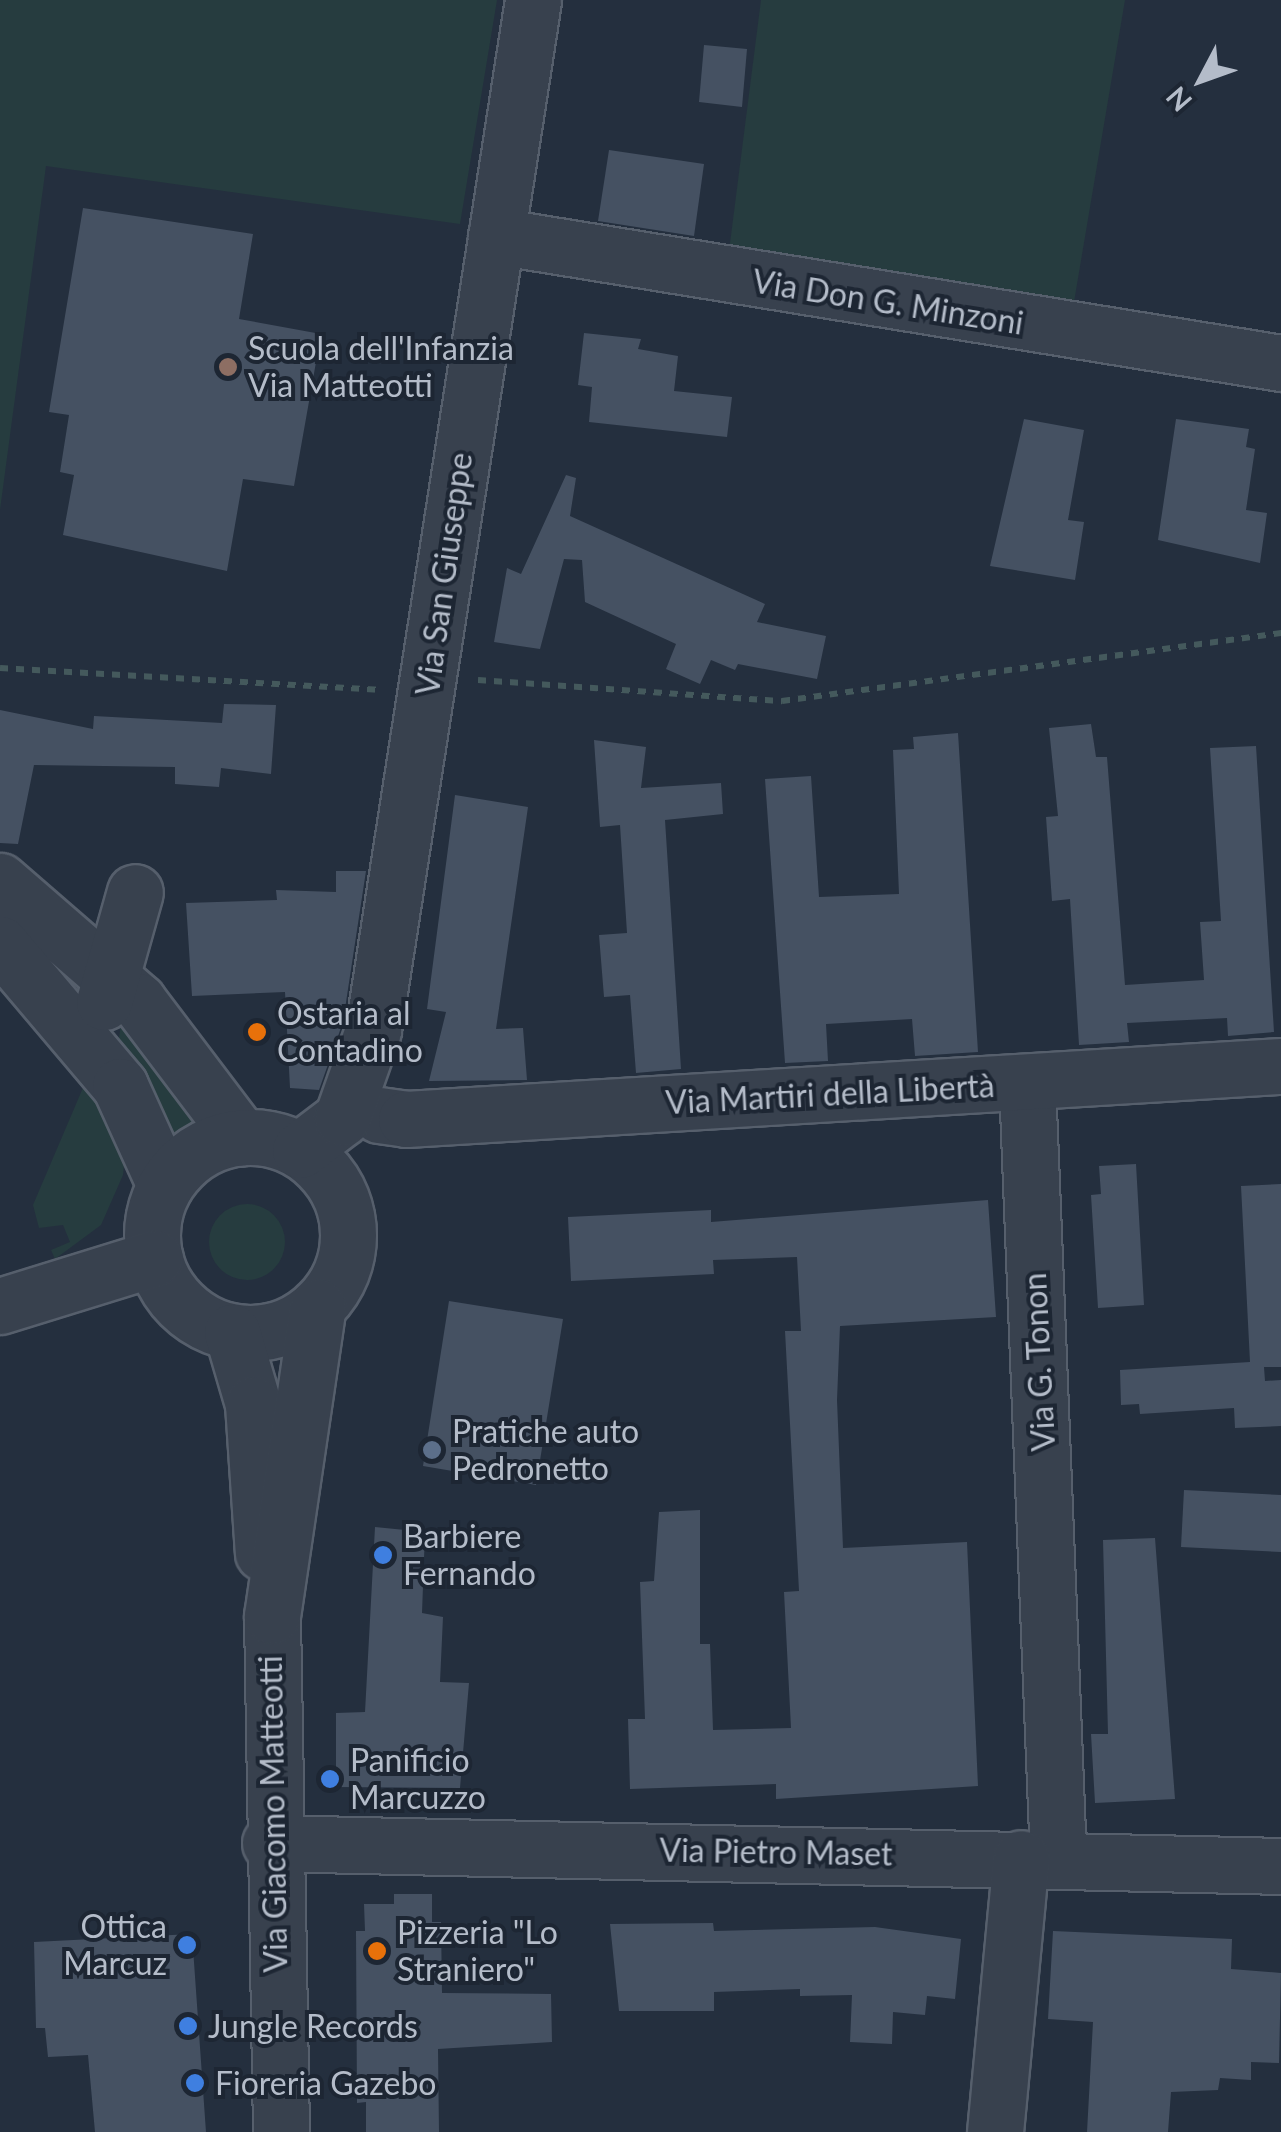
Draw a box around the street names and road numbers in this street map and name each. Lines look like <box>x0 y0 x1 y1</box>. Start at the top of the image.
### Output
street label: Via Don G. Minzoni <box>750 262 1026 342</box>
street label: Via San Giuseppe <box>408 450 480 698</box>
street label: Via Martiri della Libertà <box>665 1066 995 1122</box>
street label: Via G. Tonon <box>1015 1271 1063 1453</box>
street label: Via Giacomo Matteotti <box>251 1655 295 1973</box>
street label: Via Pietro Maset <box>659 1831 893 1873</box>

